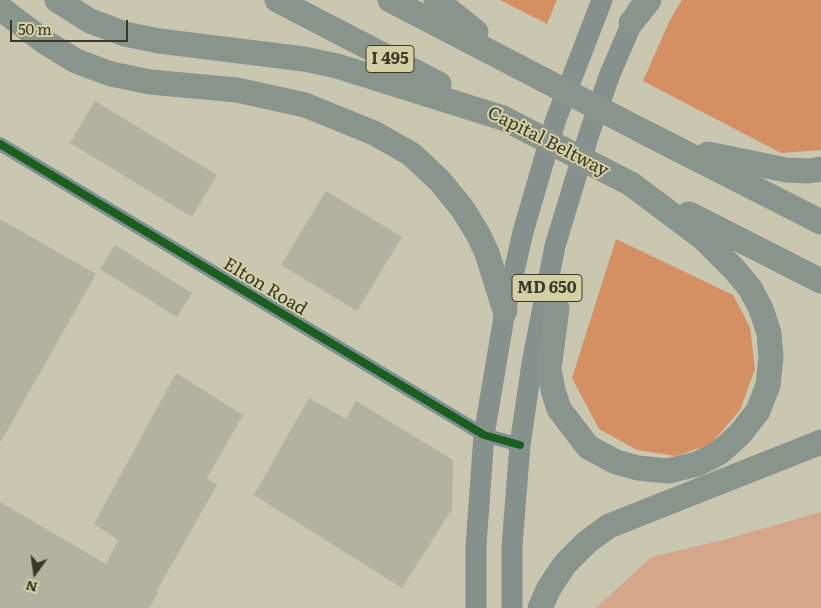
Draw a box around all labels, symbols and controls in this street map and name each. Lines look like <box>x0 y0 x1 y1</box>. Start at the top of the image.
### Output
scale bar <box>12 10 130 42</box>
text: 50 m <box>18 17 52 40</box>
road number: I 495 <box>366 46 414 72</box>
street label: Capital Beltway <box>484 102 612 182</box>
street label: Elton Road <box>219 254 311 320</box>
road number: MD 650 <box>512 274 582 302</box>
north arrow <box>10 548 60 598</box>
text: N <box>23 576 39 599</box>

